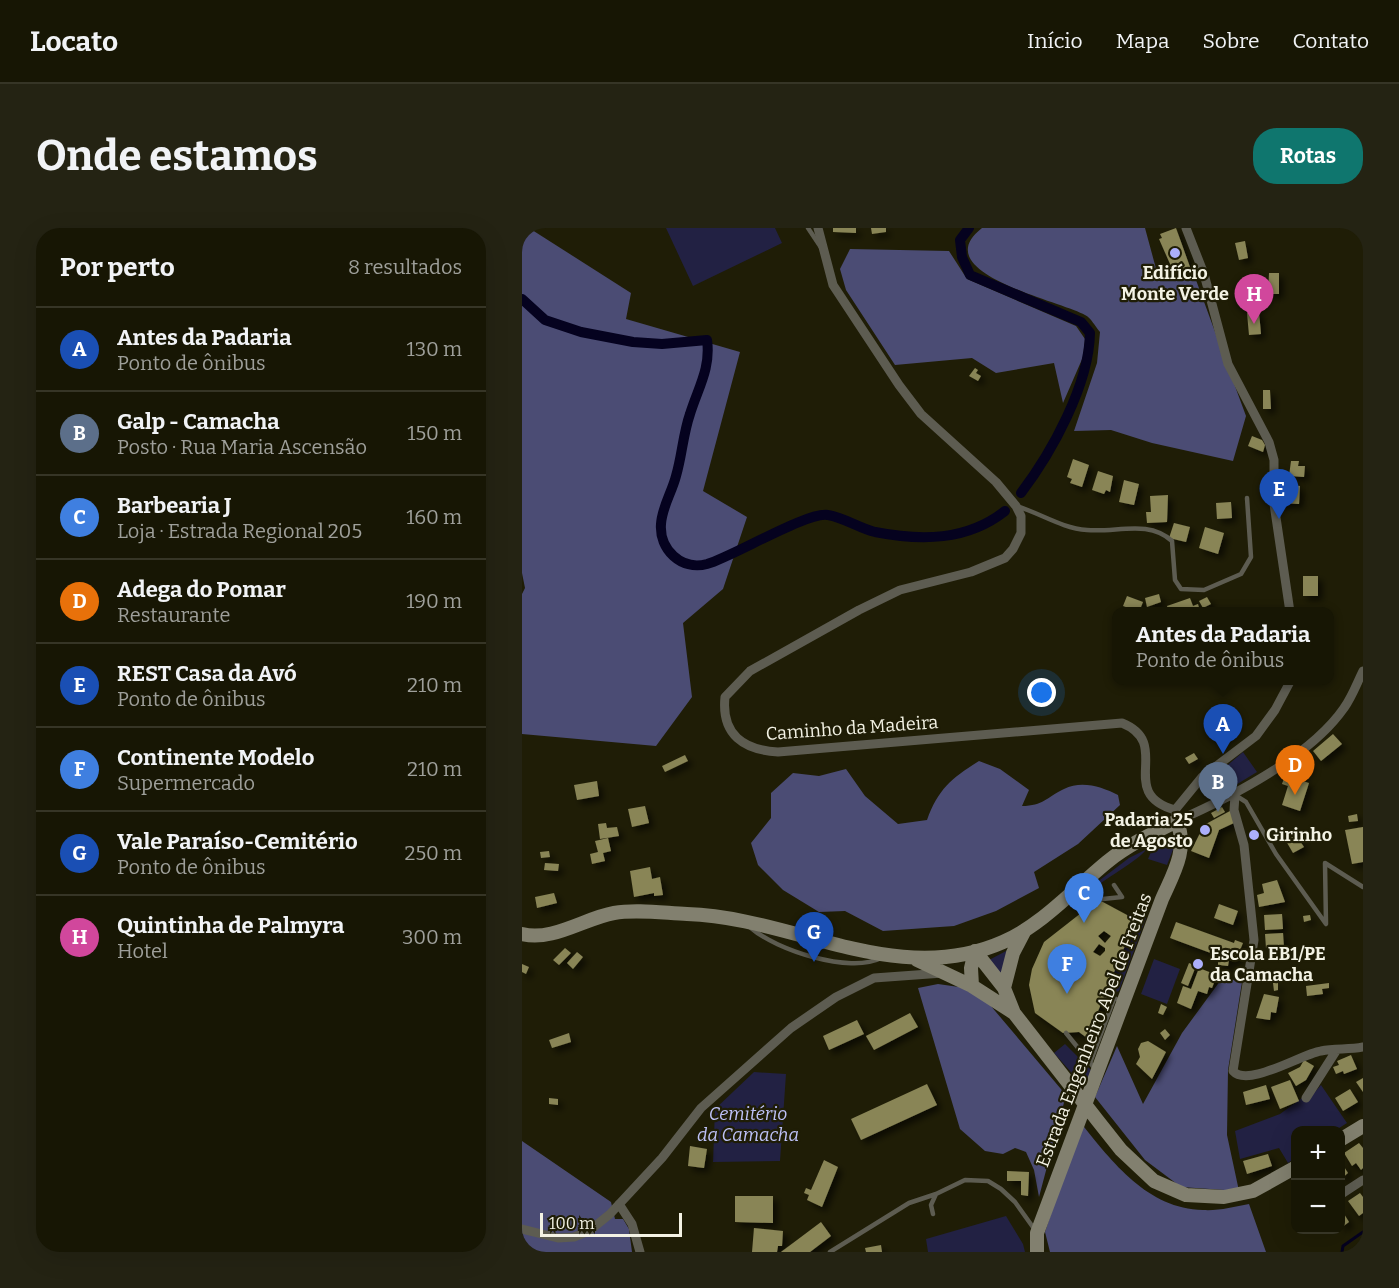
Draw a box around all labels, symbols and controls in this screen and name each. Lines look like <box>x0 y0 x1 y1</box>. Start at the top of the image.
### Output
text: Locato <box>30 25 118 58</box>
text: Início <box>1027 28 1083 54</box>
text: Mapa <box>1116 28 1170 54</box>
text: Sobre <box>1203 28 1259 54</box>
text: Contato <box>1292 28 1369 54</box>
button: Rotas <box>1253 128 1363 184</box>
text: Onde estamos <box>36 131 318 181</box>
marker: Edifício Monte Verde <box>1168 246 1182 260</box>
text: Por perto <box>60 252 175 283</box>
text: 8 resultados <box>348 255 462 279</box>
place label: Edifício Monte Verde <box>1121 262 1229 305</box>
pin: H <box>1234 274 1274 324</box>
text: Antes da Padaria <box>117 324 291 351</box>
text: A <box>72 337 87 361</box>
text: 130 m <box>407 337 462 361</box>
text: Ponto de ônibus <box>117 351 266 375</box>
text: Galp - Camacha <box>117 408 280 435</box>
text: B <box>73 421 86 445</box>
text: 150 m <box>407 421 462 445</box>
text: Posto · Rua Maria Ascensão <box>117 435 367 459</box>
pin: E <box>1260 470 1299 519</box>
text: Barbearia J <box>117 492 232 519</box>
text: C <box>73 505 86 529</box>
text: 160 m <box>406 505 462 529</box>
text: Loja · Estrada Regional 205 <box>117 519 362 543</box>
text: Adega do Pomar <box>117 576 286 603</box>
text: D <box>72 589 87 613</box>
text: 190 m <box>406 589 462 613</box>
text: Restaurante <box>117 603 230 627</box>
popup <box>1112 607 1334 685</box>
text: Antes da Padaria <box>1136 621 1310 648</box>
text: Ponto de ônibus <box>1136 648 1284 672</box>
text: REST Casa da Avó <box>117 660 297 687</box>
text: E <box>73 673 86 697</box>
text: 210 m <box>407 673 462 697</box>
your location <box>1027 678 1056 707</box>
text: Ponto de ônibus <box>117 687 266 711</box>
pin: A <box>1204 704 1242 754</box>
street label: Caminho da Madeira <box>765 711 939 745</box>
text: Continente Modelo <box>117 744 314 771</box>
pin: D <box>1276 746 1314 795</box>
text: F <box>74 757 85 781</box>
text: 210 m <box>407 757 462 781</box>
pin: B <box>1198 762 1238 812</box>
text: Supermercado <box>117 771 255 795</box>
place label: Padaria 25 de Agosto <box>1104 809 1193 852</box>
marker: Padaria 25 de Agosto <box>1198 823 1212 837</box>
place label: Girinho <box>1266 824 1332 846</box>
text: Vale Paraíso-Cemitério <box>117 828 358 855</box>
marker: Girinho <box>1247 828 1261 842</box>
text: G <box>72 841 87 865</box>
text: 250 m <box>405 841 462 865</box>
text: Ponto de ônibus <box>117 855 266 879</box>
pin: C <box>1064 874 1104 923</box>
street label: Estrada Engenheiro Abel de Freitas <box>1032 890 1156 1170</box>
text: Quintinha de Palmyra <box>117 912 344 939</box>
pin: G <box>794 912 834 962</box>
text: H <box>72 925 87 949</box>
text: 300 m <box>402 925 462 949</box>
text: Hotel <box>117 939 168 963</box>
place label: Escola EB1/PE da Camacha <box>1210 943 1326 986</box>
pin: F <box>1048 944 1086 994</box>
marker: Escola EB1/PE da Camacha <box>1191 957 1205 971</box>
park label: Cemitério da Camacha <box>697 1103 799 1146</box>
map controls <box>1291 1126 1345 1234</box>
button: + <box>1291 1126 1345 1180</box>
button: − <box>1291 1180 1345 1234</box>
scale bar <box>540 1210 682 1238</box>
text: 100 m <box>549 1214 594 1233</box>

